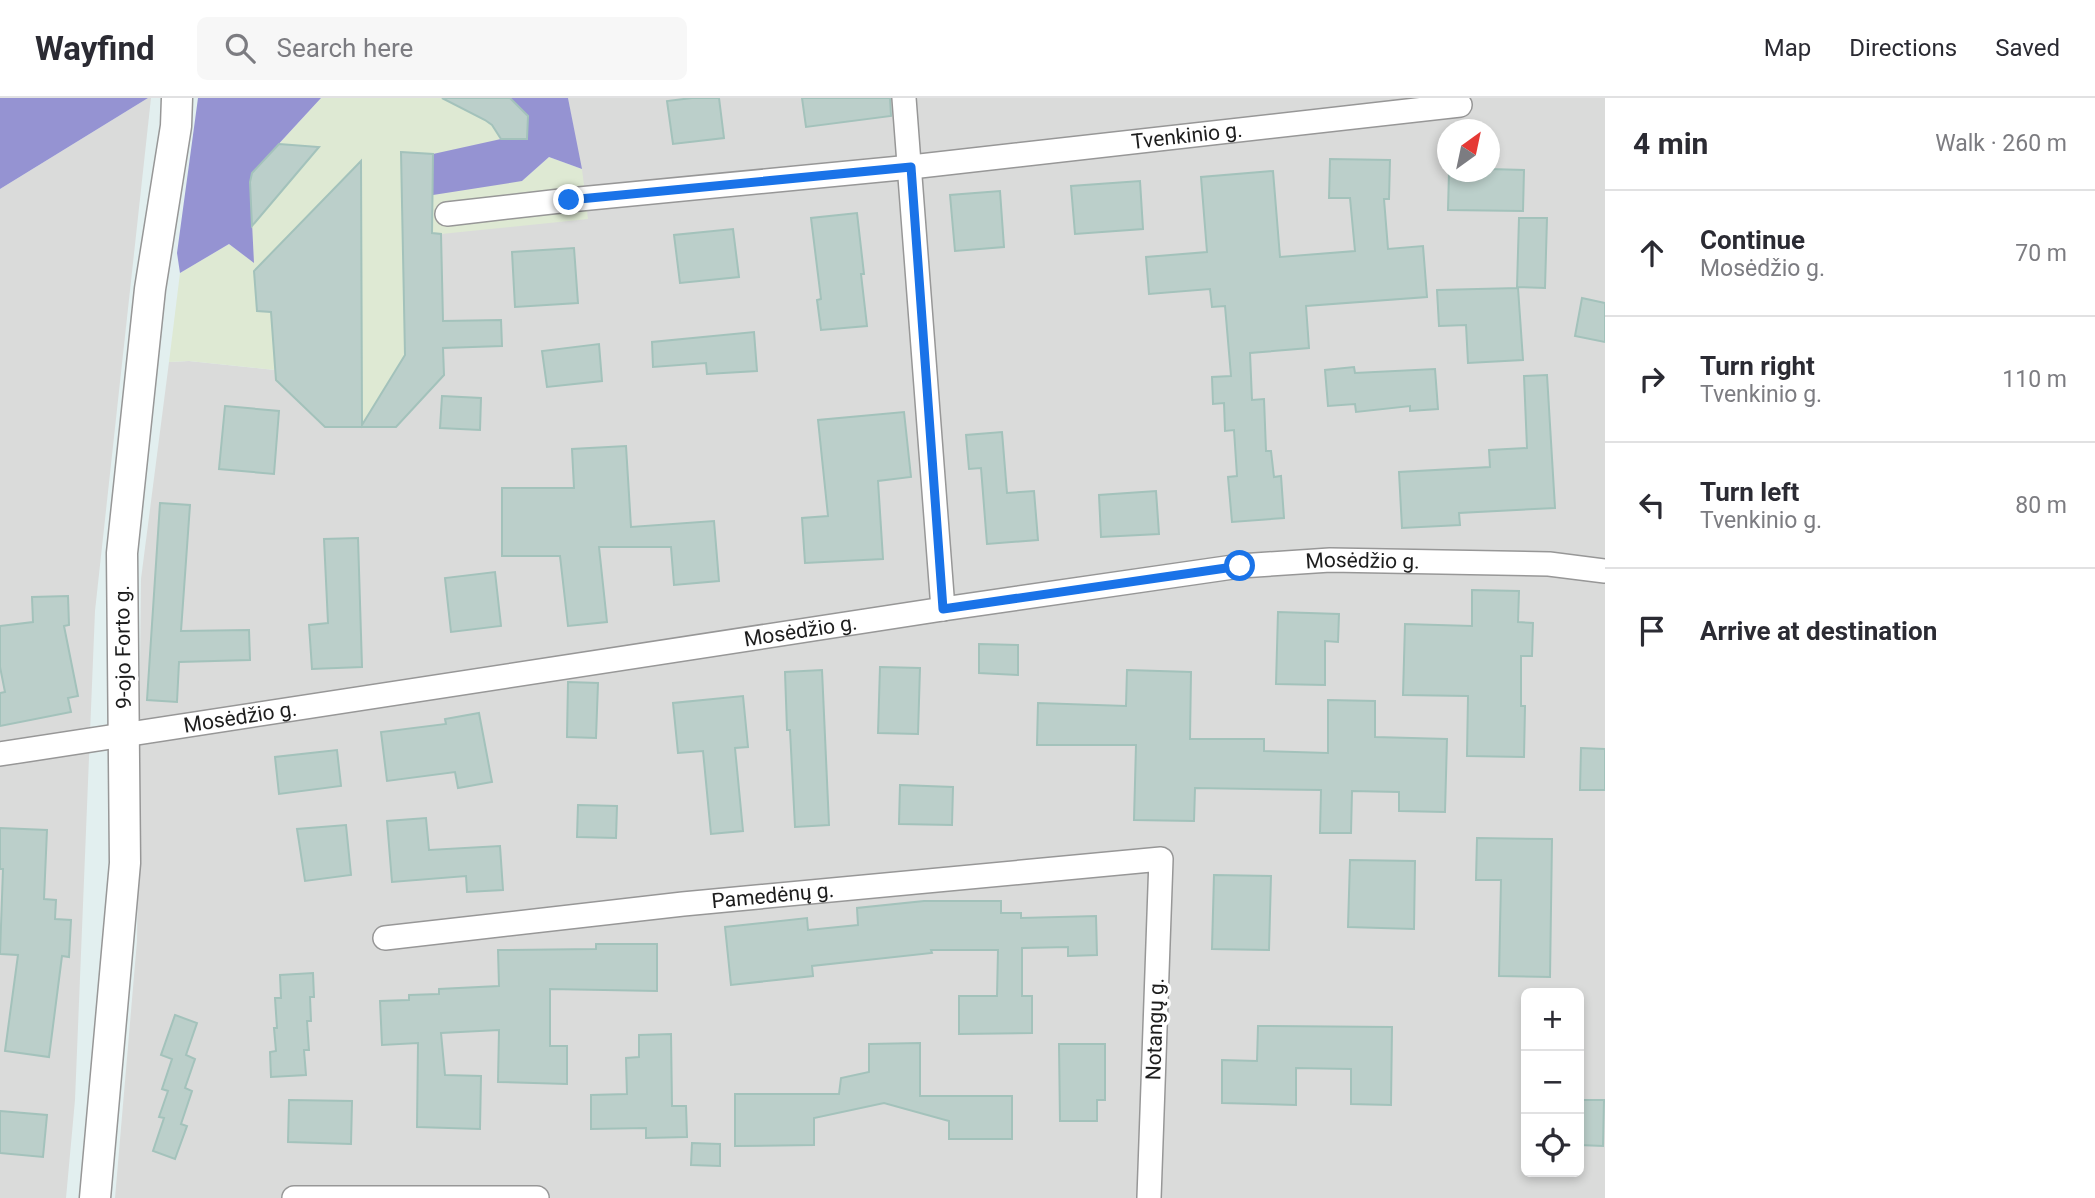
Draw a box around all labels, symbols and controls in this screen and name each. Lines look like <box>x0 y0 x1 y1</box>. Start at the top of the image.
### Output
search box <box>197 17 687 80</box>
text: Wayfind <box>35 29 155 68</box>
icon: search <box>221 29 259 67</box>
text: Search here <box>277 33 413 63</box>
text: Map <box>1764 34 1811 62</box>
text: Directions <box>1849 34 1957 62</box>
text: Saved <box>1995 34 2060 62</box>
street label: Tvenkinio g. <box>1130 118 1244 154</box>
north arrow <box>1437 119 1500 182</box>
text: 4 min <box>1633 126 1708 161</box>
text: Walk · 260 m <box>1935 130 2067 157</box>
route end <box>553 184 584 215</box>
text: Continue <box>1700 225 1805 255</box>
icon: ahead <box>1633 234 1671 272</box>
text: 70 m <box>2015 240 2067 267</box>
text: Mosėdžio g. <box>1700 255 1825 282</box>
text: Turn right <box>1700 351 1815 381</box>
icon: right <box>1633 360 1671 398</box>
text: 110 m <box>2002 366 2067 393</box>
text: Tvenkinio g. <box>1700 381 1822 408</box>
text: Turn left <box>1700 477 1799 507</box>
icon: left <box>1633 486 1671 524</box>
text: 80 m <box>2015 492 2067 519</box>
text: Tvenkinio g. <box>1700 507 1822 534</box>
street label: Mosėdžio g. <box>1305 548 1420 574</box>
route start <box>1224 550 1255 581</box>
street label: 9-ojo Forto g. <box>110 585 136 709</box>
street label: Mosėdžio g. <box>742 610 859 651</box>
icon: arrive <box>1633 612 1671 650</box>
text: Arrive at destination <box>1700 616 1937 646</box>
street label: Mosėdžio g. <box>182 697 298 738</box>
street label: Pamedėnų g. <box>710 878 835 913</box>
street label: Notangų g. <box>1141 977 1169 1081</box>
map controls <box>1521 988 1584 1177</box>
button: + <box>1521 988 1584 1051</box>
button: − <box>1521 1051 1584 1114</box>
button: locate <box>1521 1114 1584 1177</box>

